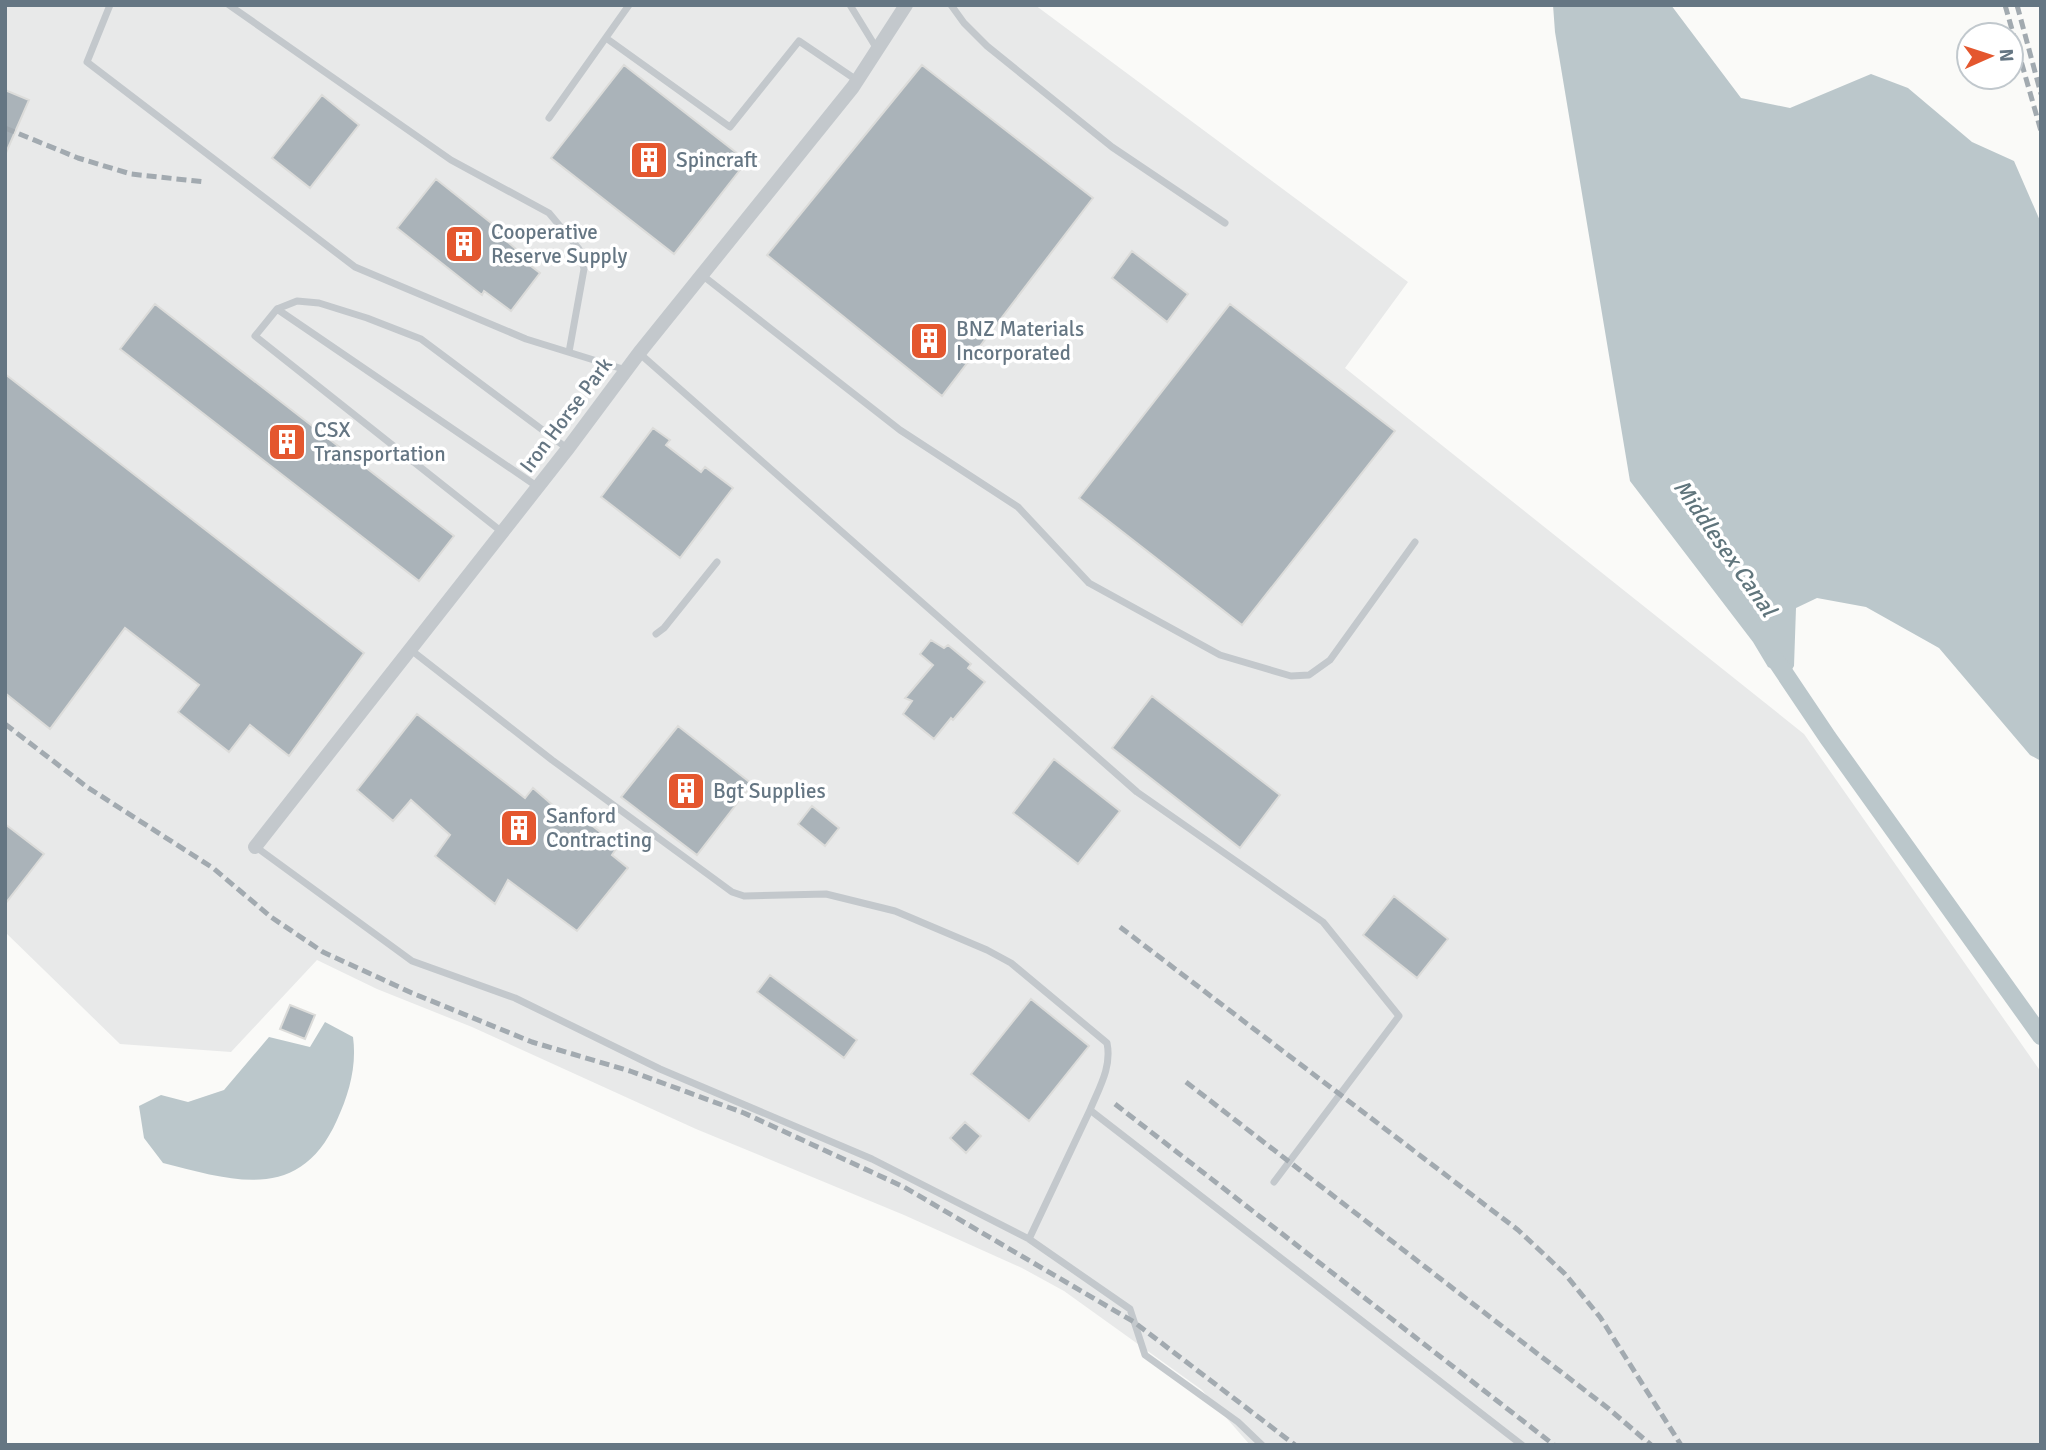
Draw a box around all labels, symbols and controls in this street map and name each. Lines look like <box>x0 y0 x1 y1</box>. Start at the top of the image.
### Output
north arrow <box>1955 21 2025 91</box>
text: N <box>1994 48 2018 62</box>
building icon: Spincraft <box>628 139 670 181</box>
place label: Spincraft <box>676 147 758 173</box>
place label: Cooperative Reserve Supply <box>491 219 628 269</box>
building icon: Cooperative Reserve Supply <box>443 223 485 265</box>
place label: BNZ Materials Incorporated <box>956 316 1084 366</box>
building icon: BNZ Materials Incorporated <box>908 320 950 362</box>
street label: Iron Horse Park <box>514 352 618 478</box>
place label: CSX Transportation <box>314 417 446 467</box>
building icon: CSX Transportation <box>266 421 308 463</box>
water label: Middlesex Canal <box>1667 474 1784 624</box>
building icon: Bgt Supplies <box>665 770 707 812</box>
place label: Bgt Supplies <box>713 778 826 804</box>
place label: Sanford Contracting <box>546 803 652 853</box>
building icon: Sanford Contracting <box>498 807 540 849</box>

